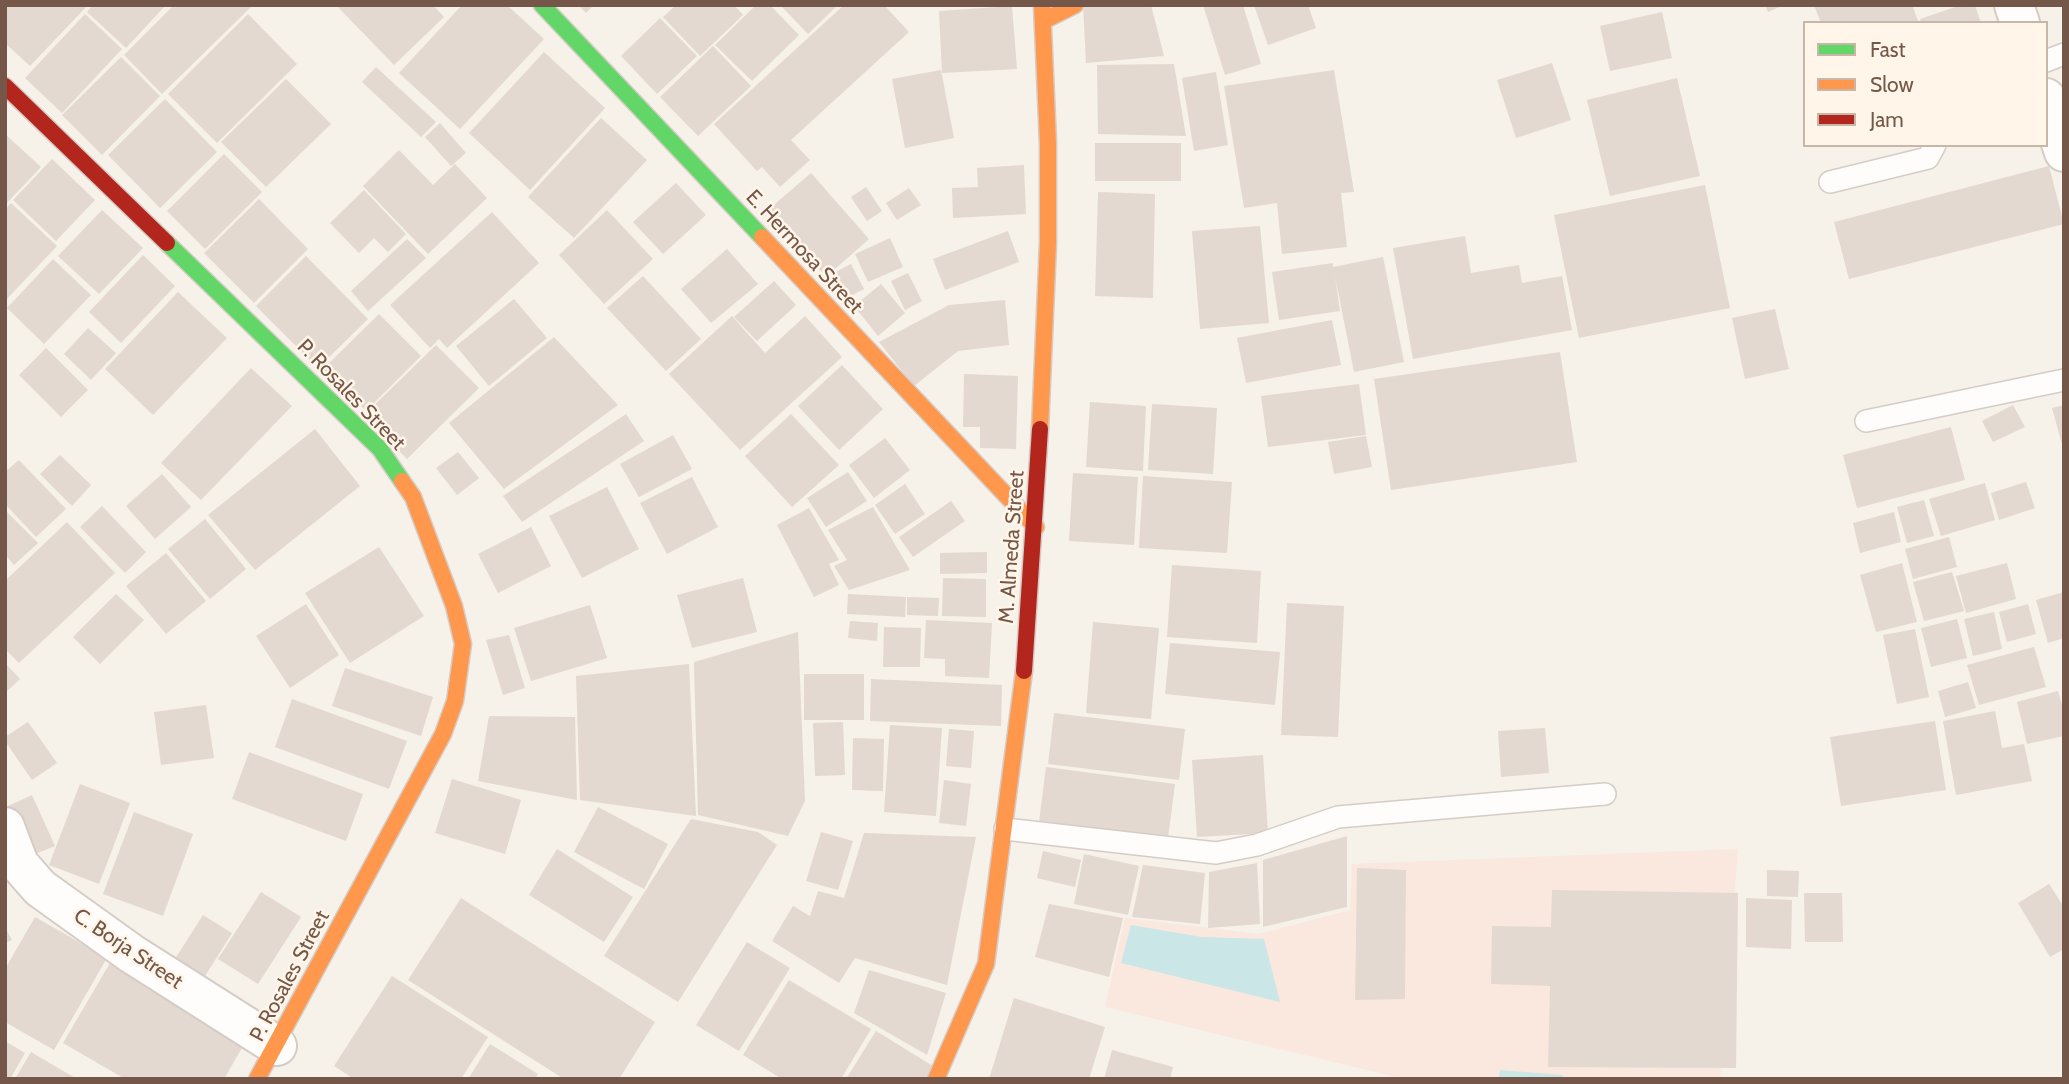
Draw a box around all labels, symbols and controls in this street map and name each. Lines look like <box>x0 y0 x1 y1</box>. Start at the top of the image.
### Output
legend <box>1803 21 2048 147</box>
text: Fast <box>1870 37 1906 62</box>
text: Slow <box>1870 72 1914 97</box>
text: Jam <box>1870 107 1904 132</box>
street label: E. Hermosa Street <box>740 185 868 319</box>
street label: P. Rosales Street <box>292 334 410 456</box>
street label: M. Almeda Street <box>994 470 1030 624</box>
street label: C. Borja Street <box>69 903 187 995</box>
street label: P. Rosales Street <box>245 906 335 1046</box>

